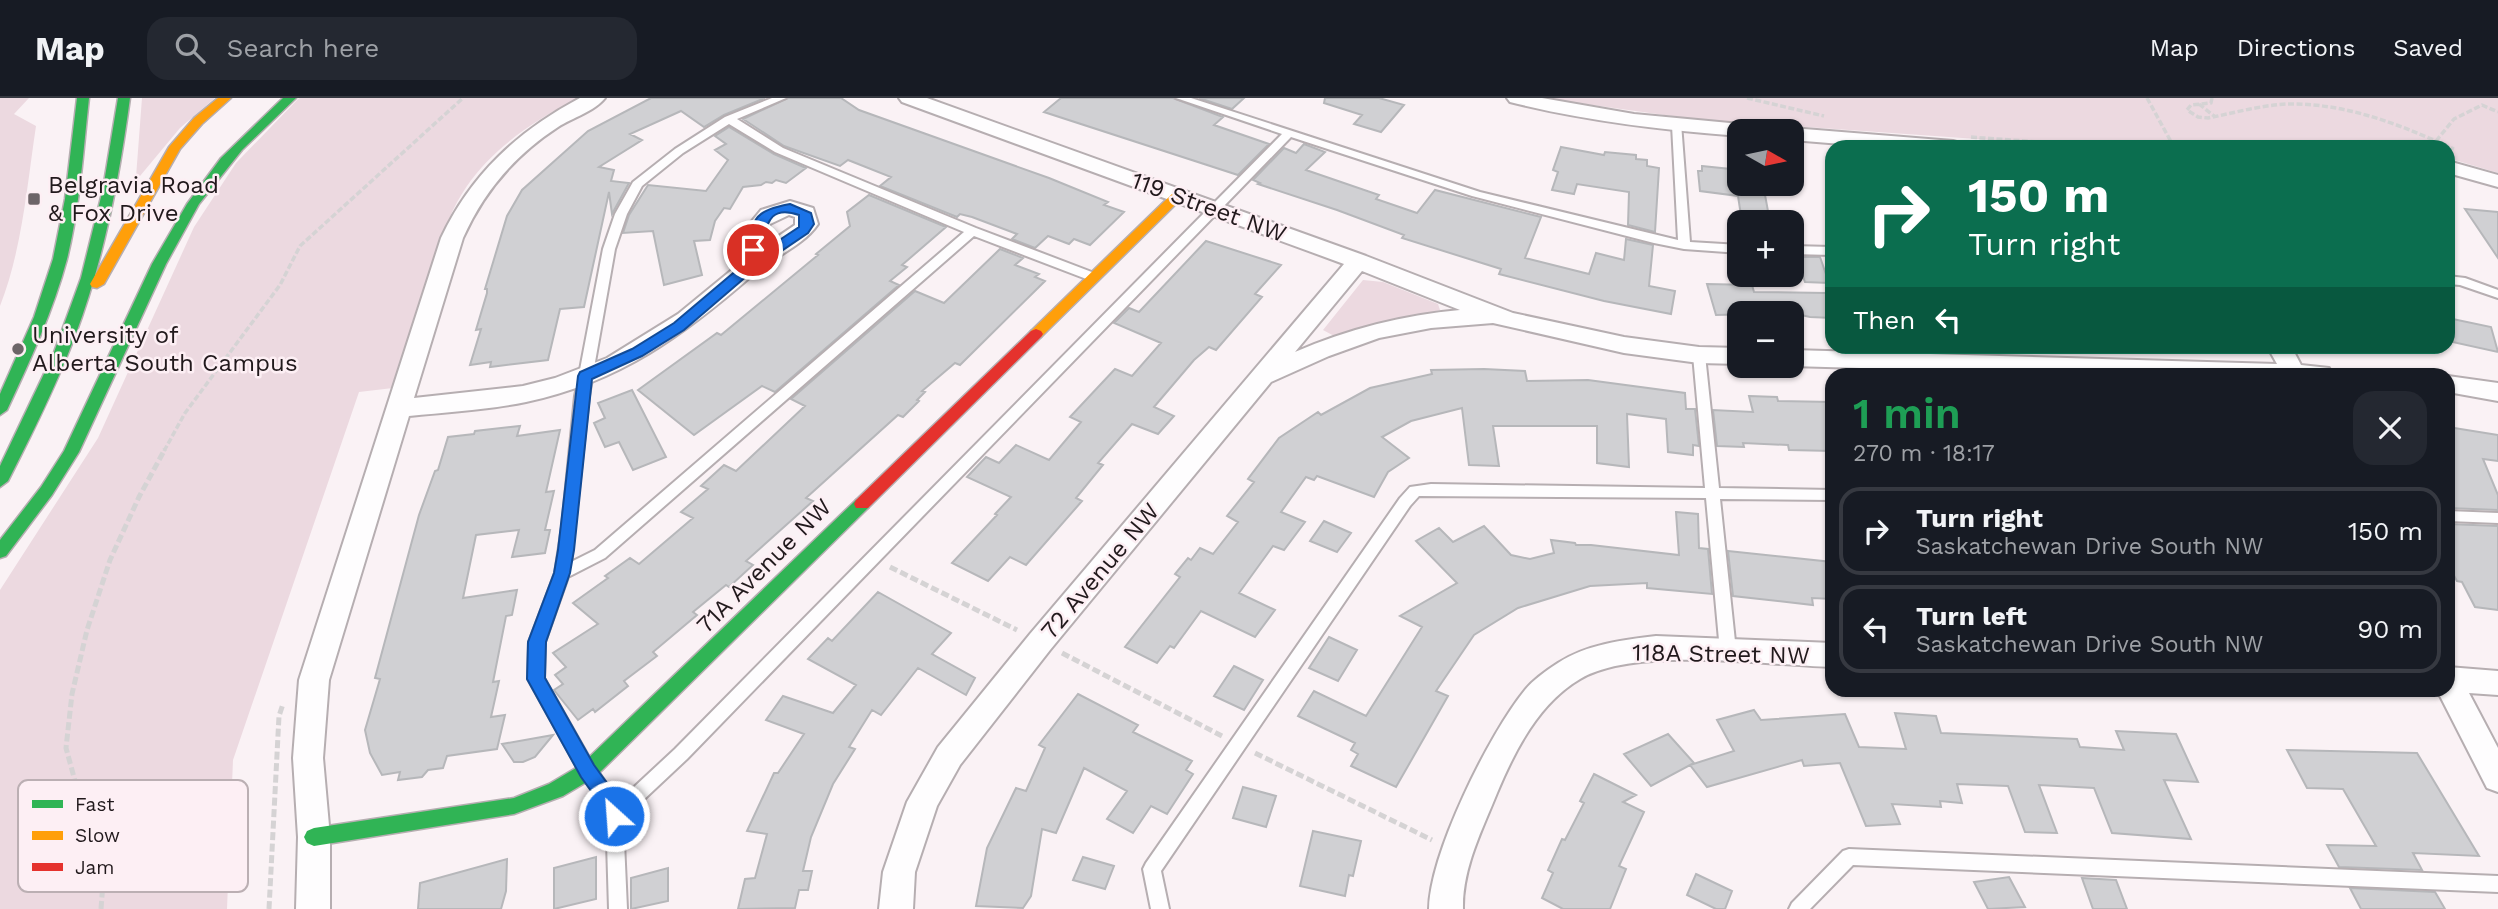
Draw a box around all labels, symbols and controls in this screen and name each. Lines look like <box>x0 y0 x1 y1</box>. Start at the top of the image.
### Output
search box <box>147 17 637 80</box>
text: Map <box>35 29 105 68</box>
icon: search <box>171 29 209 67</box>
text: Search here <box>227 33 379 63</box>
text: Map <box>2150 34 2199 62</box>
text: Directions <box>2237 34 2355 62</box>
text: Saved <box>2393 34 2463 62</box>
north arrow <box>1727 119 1804 196</box>
map controls <box>1727 119 1804 378</box>
street label: 119 Street NW <box>1128 166 1290 248</box>
text: 150 m <box>1968 166 2109 224</box>
icon: right <box>1853 168 1944 259</box>
place label: Belgravia Road & Fox Drive <box>48 171 219 227</box>
marker: Belgravia Road & Fox Drive <box>26 191 42 207</box>
button: + <box>1727 210 1804 287</box>
pin <box>723 220 783 280</box>
text: Turn right <box>1968 225 2120 263</box>
icon: arrive <box>734 231 772 269</box>
button: − <box>1727 301 1804 378</box>
icon: left <box>1929 301 1967 339</box>
text: Then <box>1853 305 1915 335</box>
place label: University of Alberta South Campus <box>32 321 298 377</box>
marker: University of Alberta South Campus <box>10 341 26 357</box>
text: 1 min <box>1853 389 1961 438</box>
button: close <box>2353 391 2427 465</box>
text: 270 m · 18:17 <box>1853 440 1995 467</box>
street label: 71A Avenue NW <box>691 493 837 639</box>
street label: 72 Avenue NW <box>1035 497 1165 645</box>
text: Turn right <box>1916 503 2043 533</box>
icon: right <box>1857 512 1895 550</box>
text: 150 m <box>2348 516 2423 546</box>
text: Saskatchewan Drive South NW <box>1916 533 2263 560</box>
text: Turn left <box>1916 601 2027 631</box>
icon: left <box>1857 610 1895 648</box>
text: 90 m <box>2357 614 2423 644</box>
text: Saskatchewan Drive South NW <box>1916 631 2263 658</box>
street label: 118A Street NW <box>1632 638 1810 670</box>
position arrow <box>577 779 651 853</box>
legend <box>18 780 248 892</box>
text: Fast <box>75 793 114 816</box>
text: Slow <box>75 824 120 847</box>
text: Jam <box>75 856 114 879</box>

